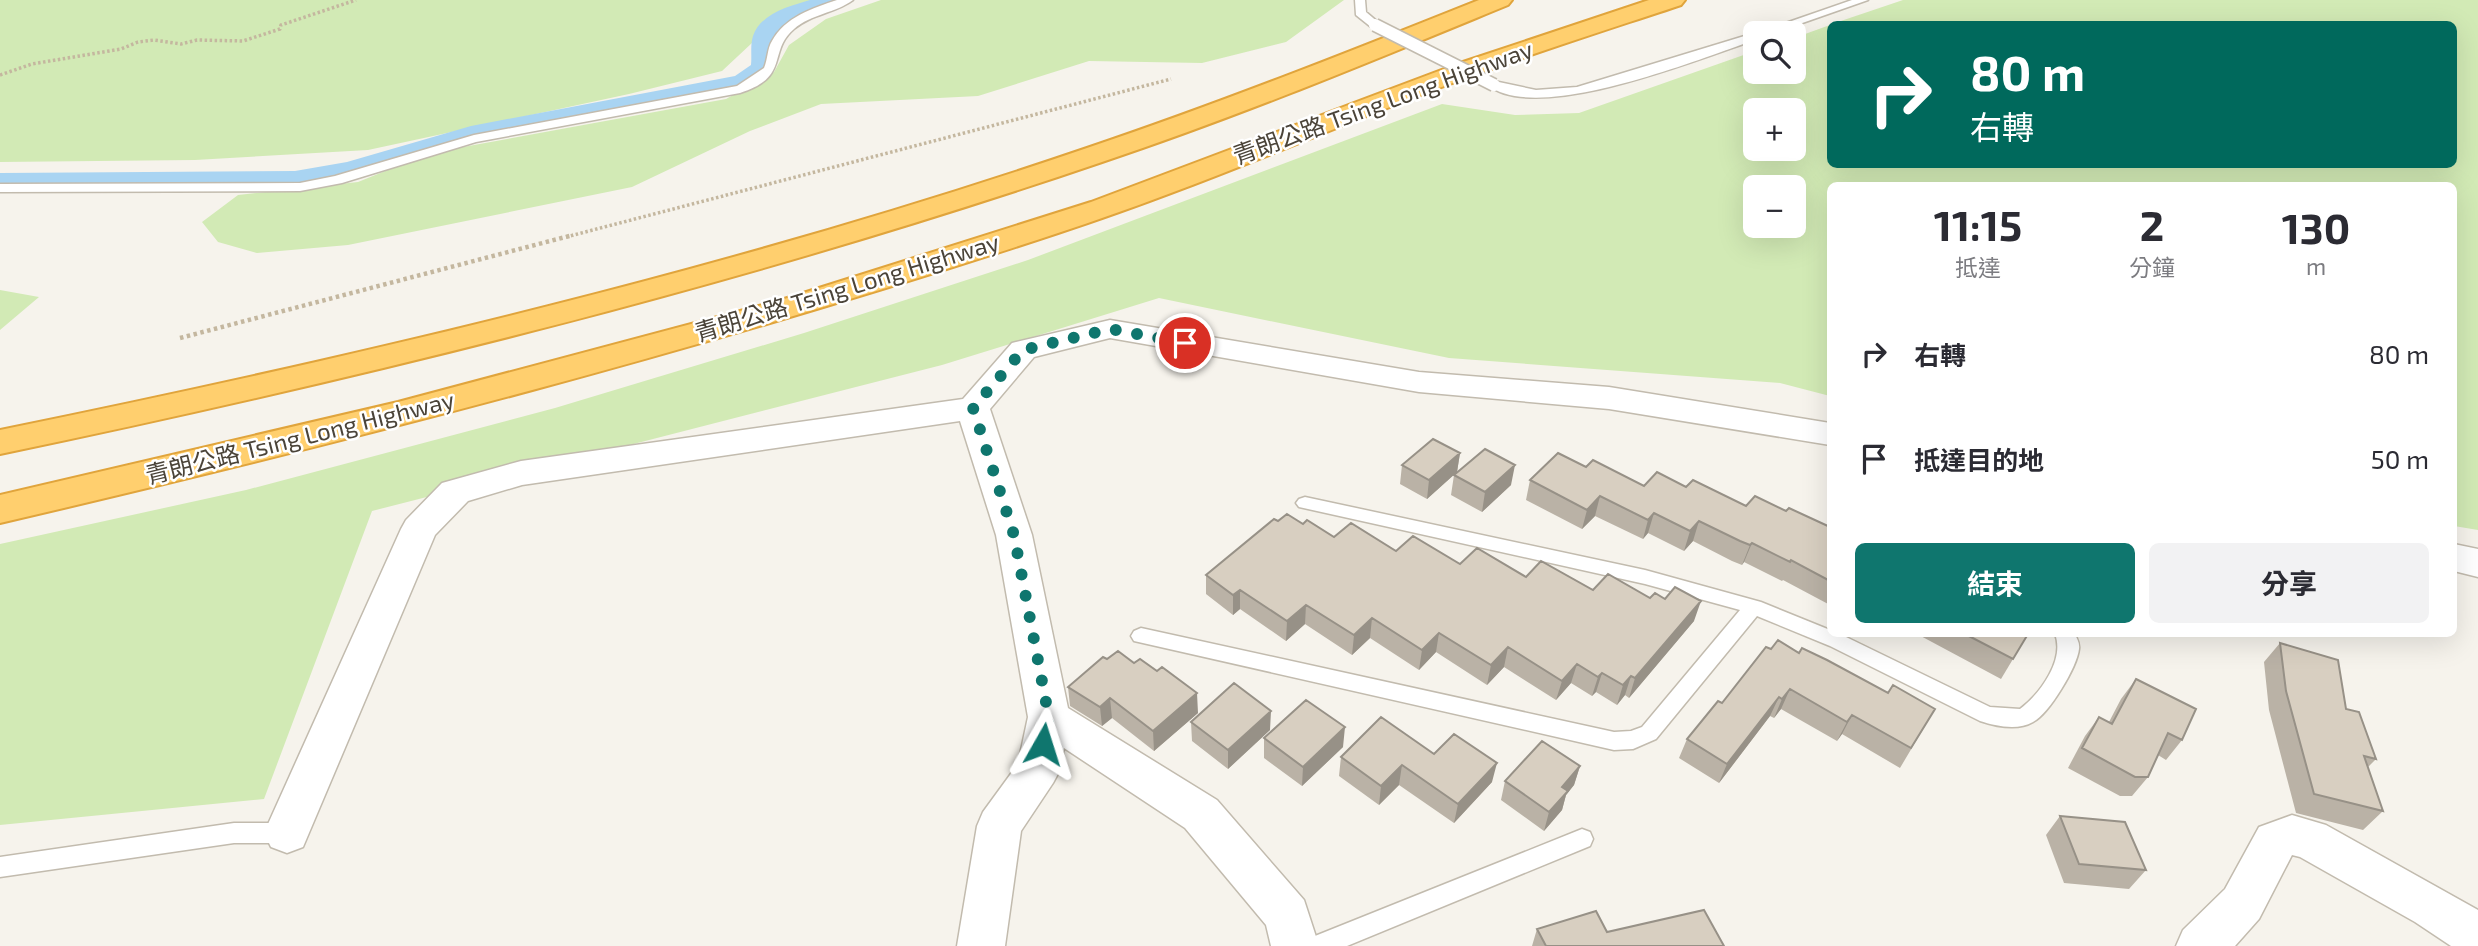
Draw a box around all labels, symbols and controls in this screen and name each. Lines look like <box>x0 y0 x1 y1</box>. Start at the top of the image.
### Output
map controls <box>1743 21 1806 238</box>
button: search <box>1743 21 1806 84</box>
street label: 青朗公路 Tsing Long Highway <box>1228 34 1537 169</box>
text: 80 m <box>1970 42 2085 101</box>
icon: right <box>1855 49 1946 140</box>
button: + <box>1743 98 1806 161</box>
text: 右轉 <box>1970 107 2034 145</box>
button: − <box>1743 175 1806 238</box>
text: 11:15 <box>1934 199 2022 249</box>
text: 2 <box>2140 199 2164 249</box>
text: 130 <box>2282 202 2350 252</box>
street label: 青朗公路 Tsing Long Highway <box>691 226 1003 347</box>
text: m <box>2306 252 2326 280</box>
text: 抵達 <box>1955 253 2001 281</box>
text: 分鐘 <box>2129 253 2175 281</box>
pin <box>1155 313 1215 373</box>
icon: arrive <box>1166 324 1204 362</box>
icon: right <box>1855 335 1893 373</box>
text: 80 m <box>2369 338 2429 369</box>
text: 右轉 <box>1914 339 1966 370</box>
street label: 青朗公路 Tsing Long Highway <box>142 384 457 489</box>
icon: arrive <box>1855 440 1893 478</box>
text: 50 m <box>2371 443 2429 474</box>
text: 抵達目的地 <box>1914 444 2044 475</box>
button: 結束 <box>1855 543 2135 623</box>
button: 分享 <box>2149 543 2429 623</box>
position arrow <box>1006 707 1080 781</box>

